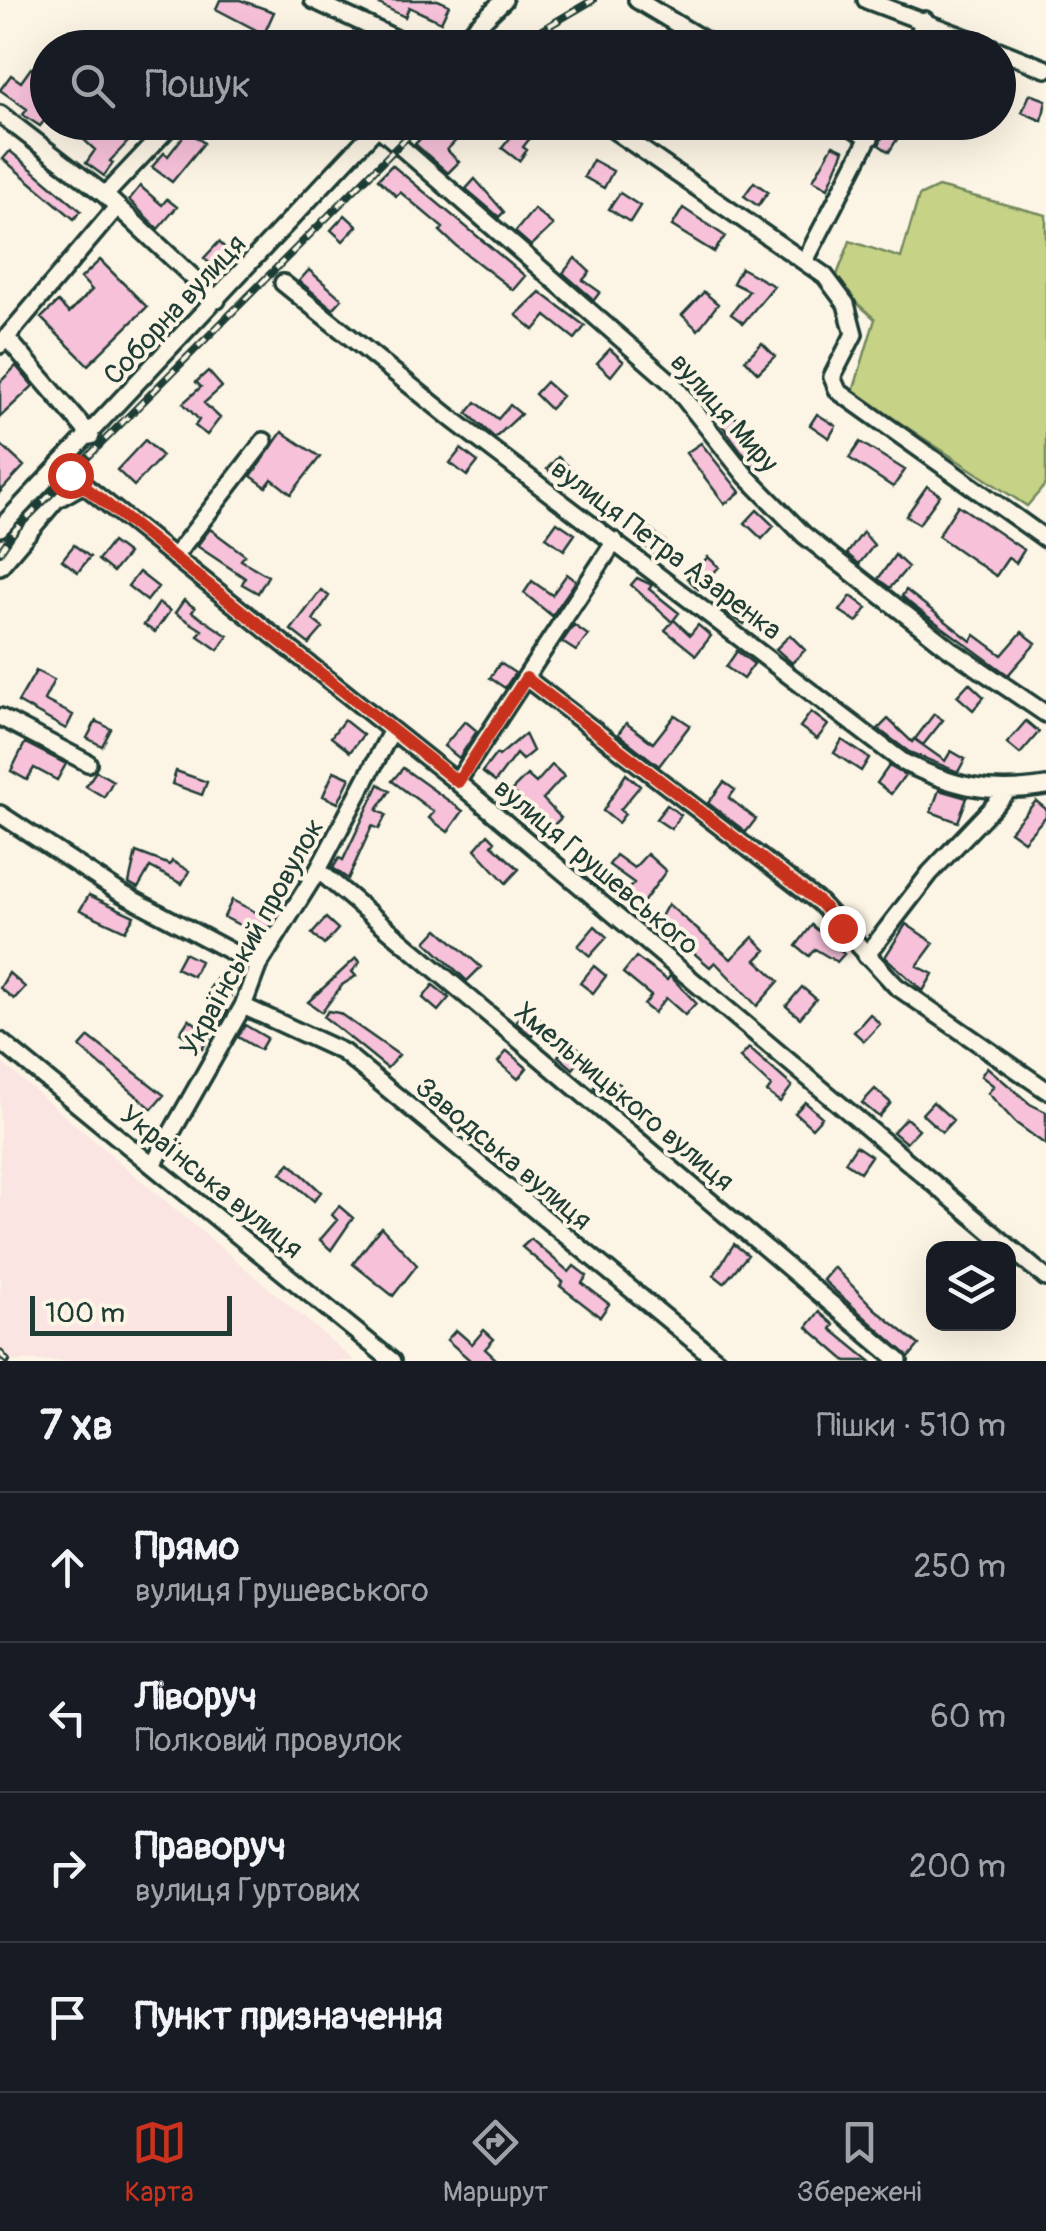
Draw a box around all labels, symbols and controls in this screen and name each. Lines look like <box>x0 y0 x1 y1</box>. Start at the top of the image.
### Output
search box <box>30 30 1016 140</box>
icon: search <box>65 58 120 113</box>
text: Пошук <box>145 61 251 109</box>
street label: Соборна вулиця <box>96 227 254 393</box>
street label: вулиця Миру <box>662 346 785 480</box>
street label: вулиця Петра Азаренка <box>544 452 788 648</box>
route start <box>48 453 94 499</box>
street label: вулиця Грушевського <box>486 771 706 963</box>
street label: Український провулок <box>172 813 332 1063</box>
route end <box>820 906 866 952</box>
street label: Хмельницького вулиця <box>507 995 741 1199</box>
street label: Заводська вулиця <box>408 1070 598 1238</box>
street label: Українська вулиця <box>113 1098 310 1267</box>
map controls <box>926 1241 1016 1331</box>
button: layers <box>926 1241 1016 1331</box>
scale bar <box>30 1291 232 1336</box>
text: 100 m <box>45 1296 125 1331</box>
text: 7 хв <box>40 1400 113 1452</box>
text: Пішки · 510 m <box>816 1406 1006 1446</box>
text: Прямо <box>135 1523 239 1571</box>
icon: ahead <box>40 1540 95 1595</box>
text: 250 m <box>914 1547 1006 1587</box>
text: вулиця Грушевського <box>135 1571 429 1611</box>
text: Ліворуч <box>135 1673 257 1721</box>
icon: left <box>40 1690 95 1745</box>
text: 60 m <box>930 1697 1006 1737</box>
text: Полковий провулок <box>135 1721 403 1761</box>
text: Праворуч <box>135 1823 286 1871</box>
icon: right <box>40 1840 95 1895</box>
text: 200 m <box>909 1847 1006 1887</box>
text: вулиця Гуртових <box>135 1871 361 1911</box>
icon: arrive <box>40 1990 95 2045</box>
text: Пункт призначення <box>135 1993 443 2041</box>
tab: Карта <box>124 2115 194 2210</box>
tab: Маршрут <box>443 2115 548 2210</box>
tab: Збережені <box>797 2115 922 2210</box>

